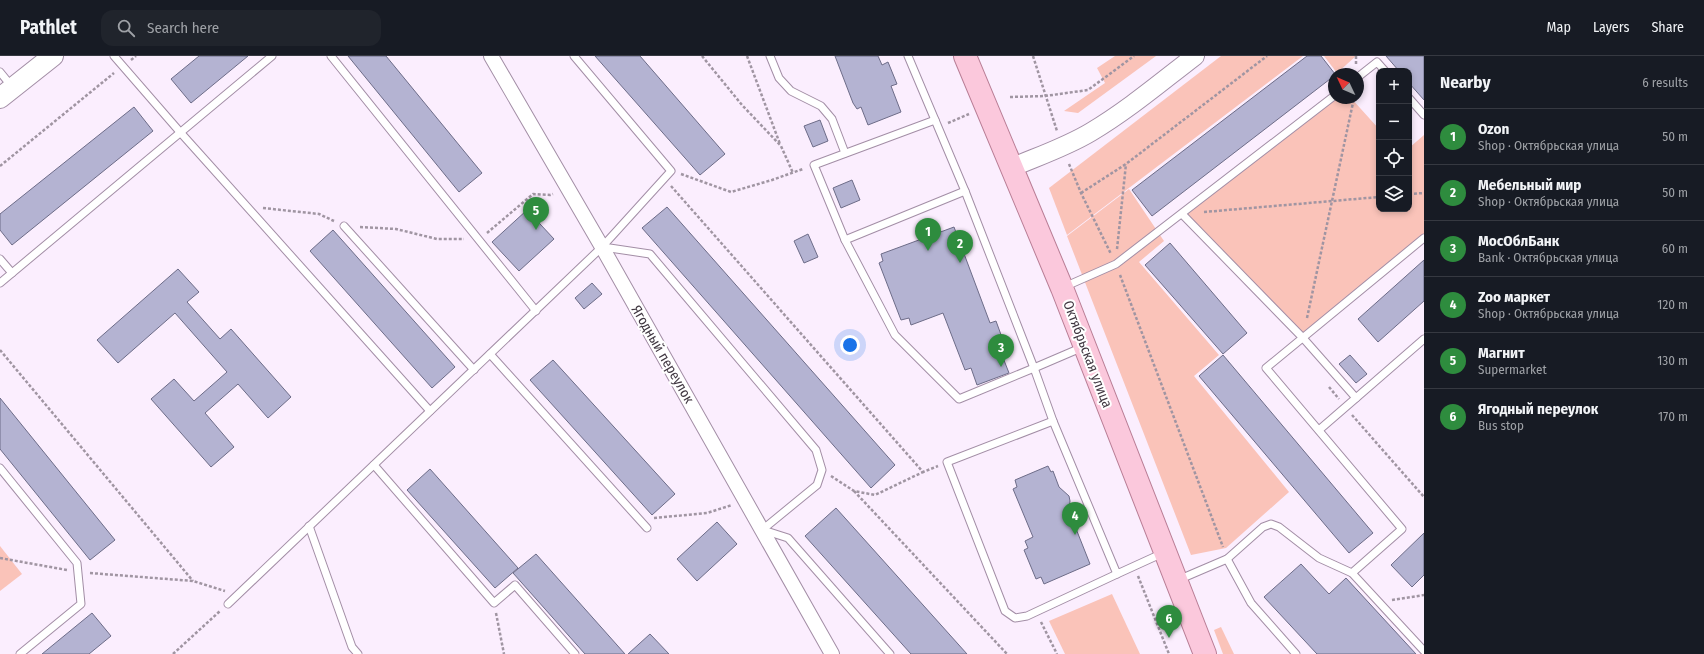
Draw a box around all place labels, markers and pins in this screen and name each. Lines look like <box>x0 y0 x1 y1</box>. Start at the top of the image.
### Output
pin: 5 <box>523 197 549 230</box>
pin: 1 <box>915 218 941 251</box>
pin: 2 <box>947 230 973 263</box>
pin: 3 <box>988 334 1014 367</box>
pin: 4 <box>1062 502 1088 535</box>
pin: 6 <box>1156 605 1182 638</box>

